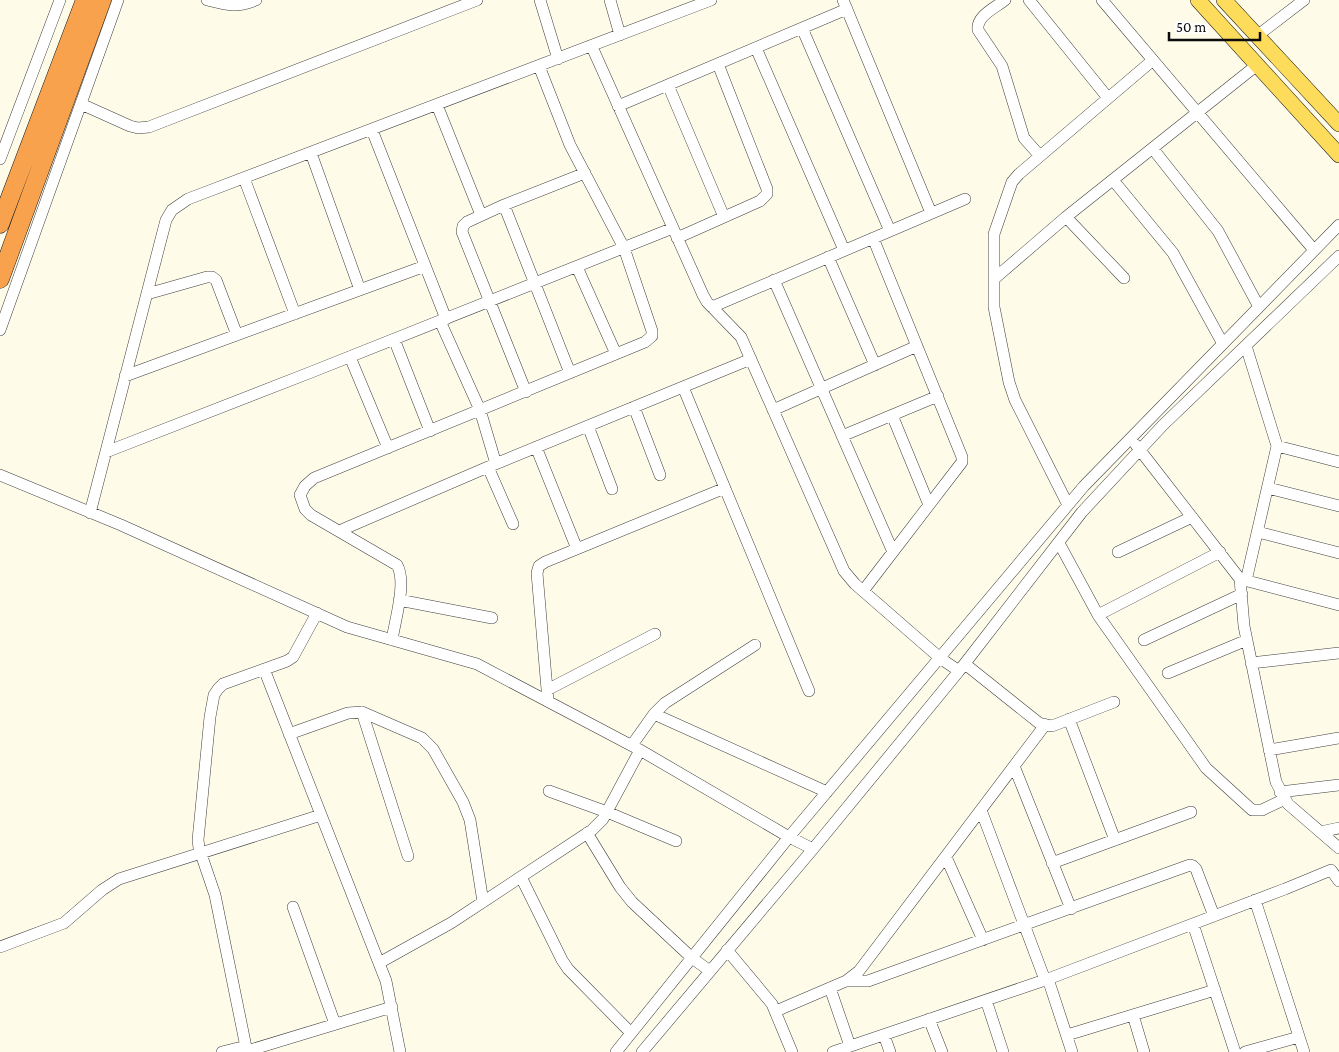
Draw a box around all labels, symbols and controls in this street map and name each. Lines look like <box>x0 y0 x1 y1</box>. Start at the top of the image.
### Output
scale bar <box>1169 10 1260 42</box>
text: 50 m <box>1176 19 1206 35</box>

